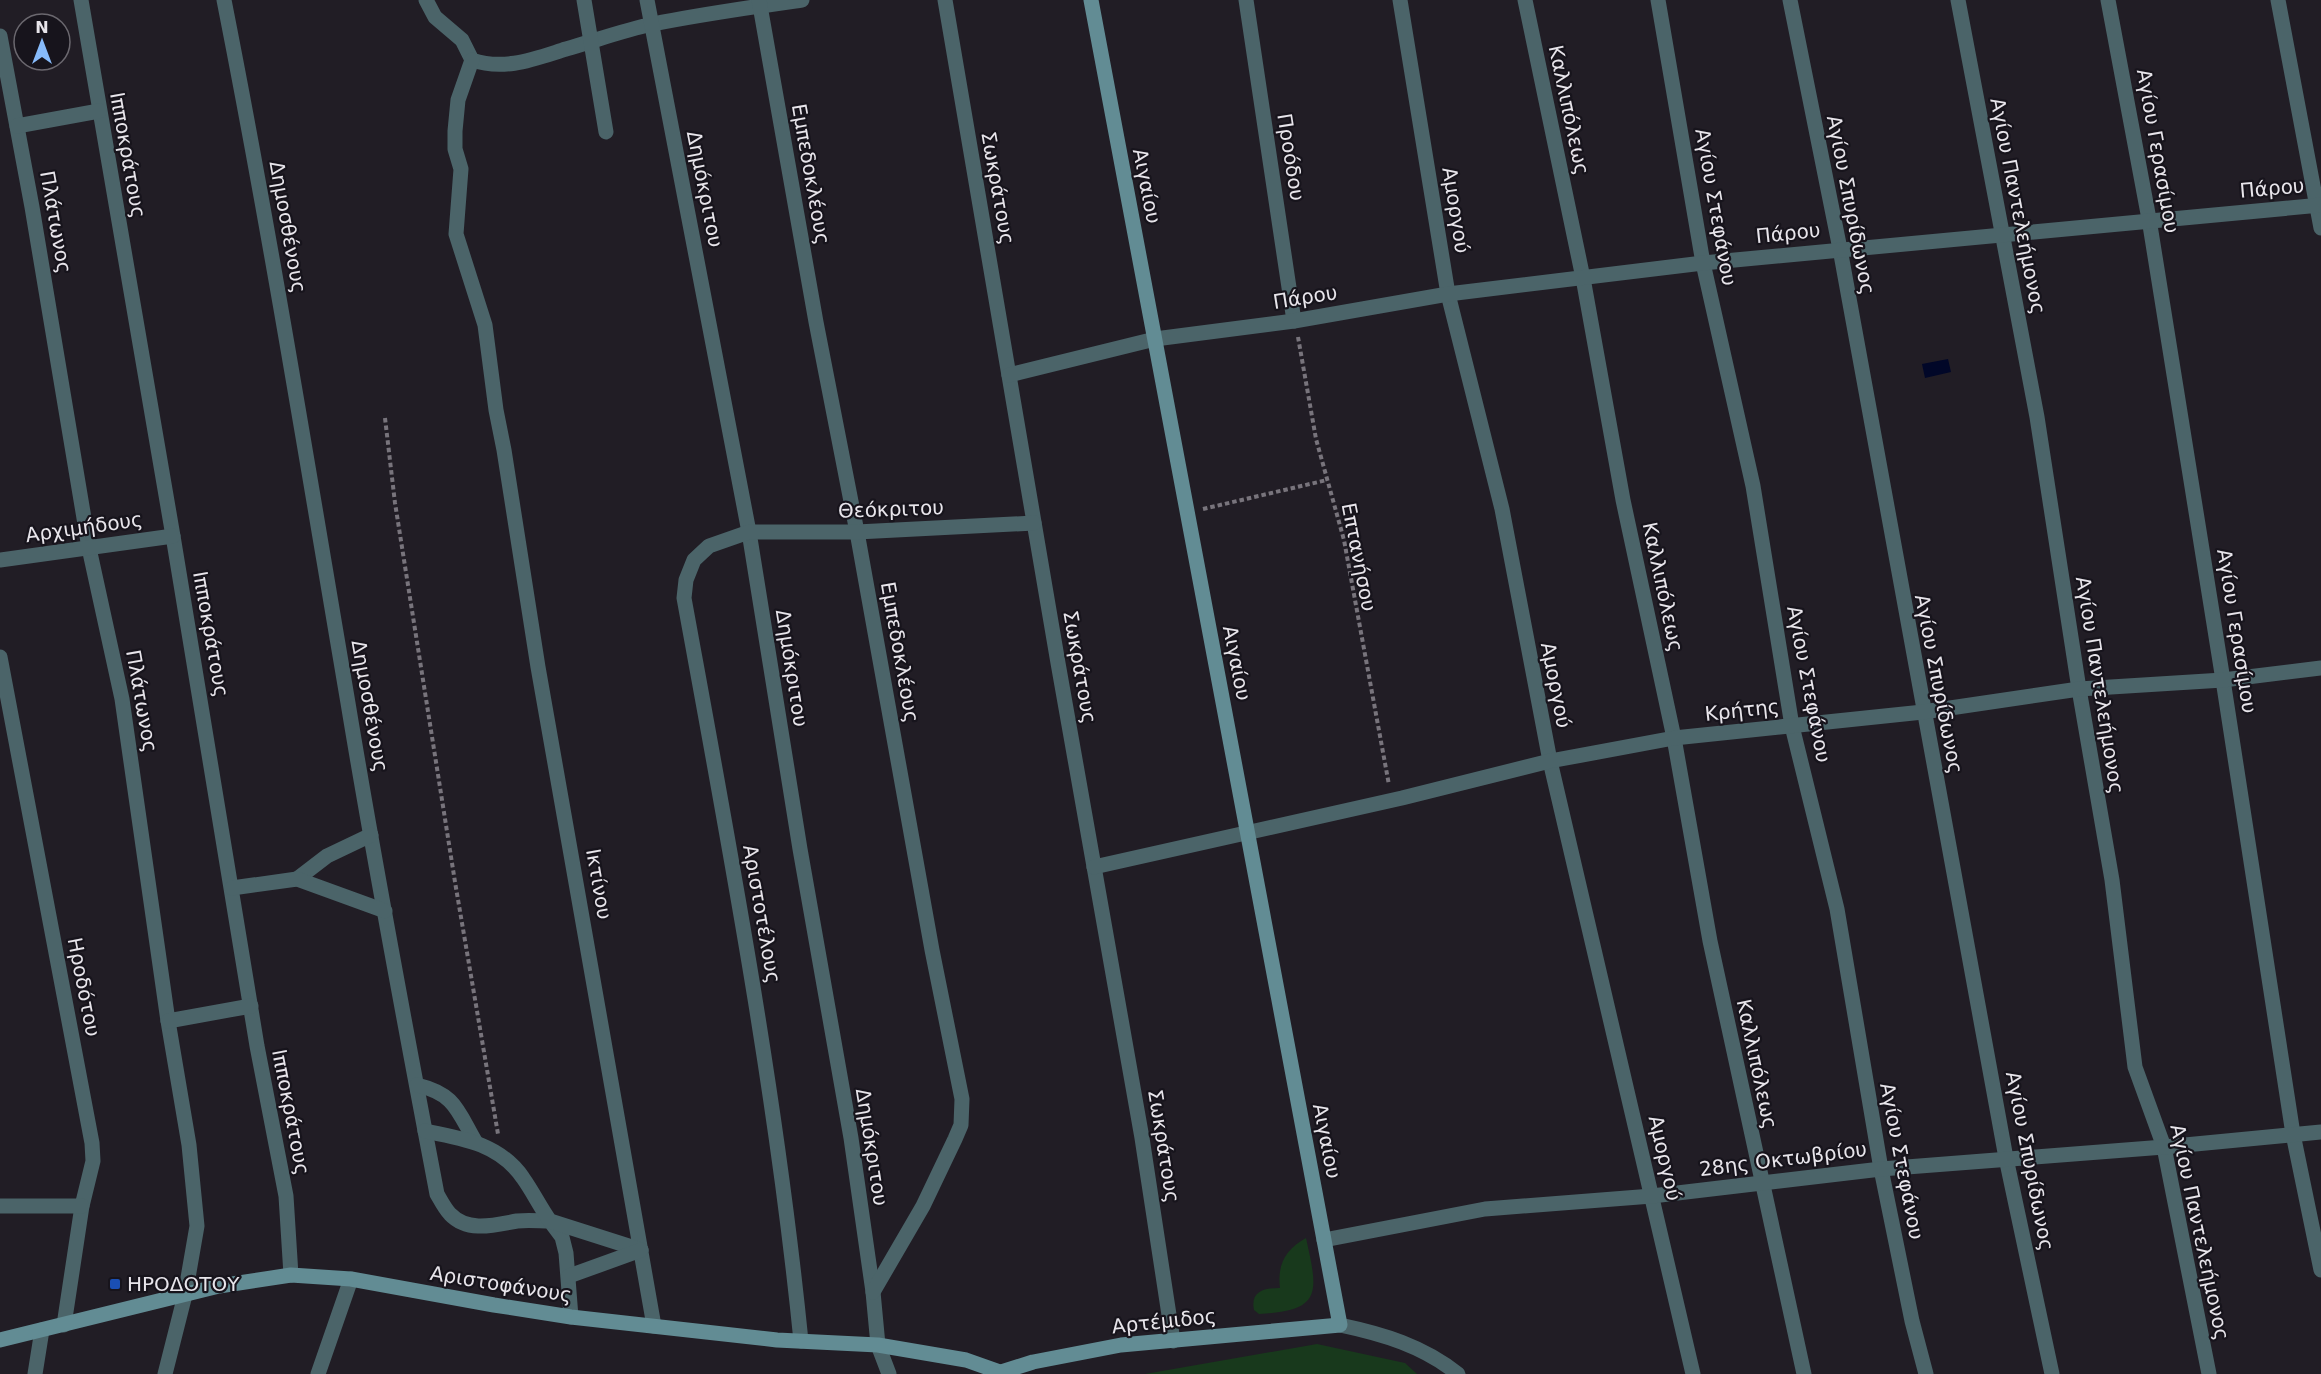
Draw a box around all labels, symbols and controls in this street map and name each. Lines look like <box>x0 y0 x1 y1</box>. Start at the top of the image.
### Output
north arrow <box>12 12 72 72</box>
text: N <box>35 18 49 37</box>
street label: Καλλιπόλεως <box>1544 43 1594 177</box>
street label: Αγίου Γερασίμου <box>2132 67 2184 235</box>
street label: Ιπποκράτους <box>105 90 151 220</box>
street label: Αγίου Παντελεήμονος <box>1985 96 2051 316</box>
street label: Εμπεδοκλέους <box>787 102 835 246</box>
street label: Προόδου <box>1272 112 1310 202</box>
street label: Αγίου Σπυρίδωνος <box>1822 113 1880 297</box>
street label: Αγίου Στεφάνου <box>1690 126 1742 288</box>
street label: Δημόκριτου <box>682 129 728 249</box>
street label: Σωκράτους <box>976 129 1020 247</box>
street label: Αιγαίου <box>1128 146 1166 226</box>
street label: Δημοσθένους <box>265 159 311 295</box>
street label: Αμοργού <box>1437 165 1475 255</box>
street label: Πλάτωνος <box>35 169 77 275</box>
street label: Πάρου <box>2239 173 2305 203</box>
street label: Πάρου <box>1755 218 1821 248</box>
street label: Πάρου <box>1271 280 1339 314</box>
street label: Θεόκριτου <box>838 495 944 523</box>
street label: Επτανήσου <box>1337 501 1381 613</box>
street label: Αρχιμήδους <box>24 507 144 547</box>
street label: Καλλιπόλεως <box>1638 520 1688 654</box>
street label: Αγίου Γερασίμου <box>2212 547 2262 715</box>
street label: Ιπποκράτους <box>188 569 234 699</box>
street label: Αγίου Παντελεήμονος <box>2071 574 2129 796</box>
street label: Εμπεδοκλέους <box>876 580 924 724</box>
street label: Αγίου Σπυρίδωνος <box>1910 592 1968 776</box>
street label: Αγίου Στεφάνου <box>1782 604 1836 764</box>
street label: Δημόκριτου <box>771 608 813 728</box>
street label: Σωκράτους <box>1058 608 1102 726</box>
street label: Αιγαίου <box>1218 623 1256 703</box>
street label: Δημοσθένους <box>347 638 393 774</box>
street label: Αμοργού <box>1536 640 1576 730</box>
street label: Πλάτωνος <box>121 648 163 754</box>
street label: Κρήτης <box>1703 694 1781 726</box>
street label: Αριστοτέλους <box>738 843 786 985</box>
street label: Ικτίνου <box>581 847 617 921</box>
street label: Ηροδότου <box>63 935 105 1039</box>
street label: Καλλιπόλεως <box>1732 997 1782 1131</box>
street label: Ιπποκράτους <box>267 1047 315 1177</box>
street label: Αγίου Σπυρίδωνος <box>2001 1069 2059 1253</box>
street label: Αγίου Στεφάνου <box>1875 1081 1929 1241</box>
street label: Δημόκριτου <box>851 1087 893 1207</box>
street label: Σωκράτους <box>1143 1088 1185 1204</box>
street label: Αιγαίου <box>1308 1101 1346 1181</box>
street label: Αμοργού <box>1644 1113 1686 1203</box>
street label: Αγίου Παντελεήμονος <box>2165 1122 2235 1342</box>
street label: 28ης Οκτωβρίου <box>1698 1137 1868 1181</box>
street label: Αριστοφάνους <box>428 1261 574 1307</box>
place label: ΗΡΟΔΟΤΟΥ <box>127 1272 240 1296</box>
marker: ΗΡΟΔΟΤΟΥ <box>108 1277 122 1291</box>
street label: Αρτέμιδος <box>1111 1304 1217 1338</box>

